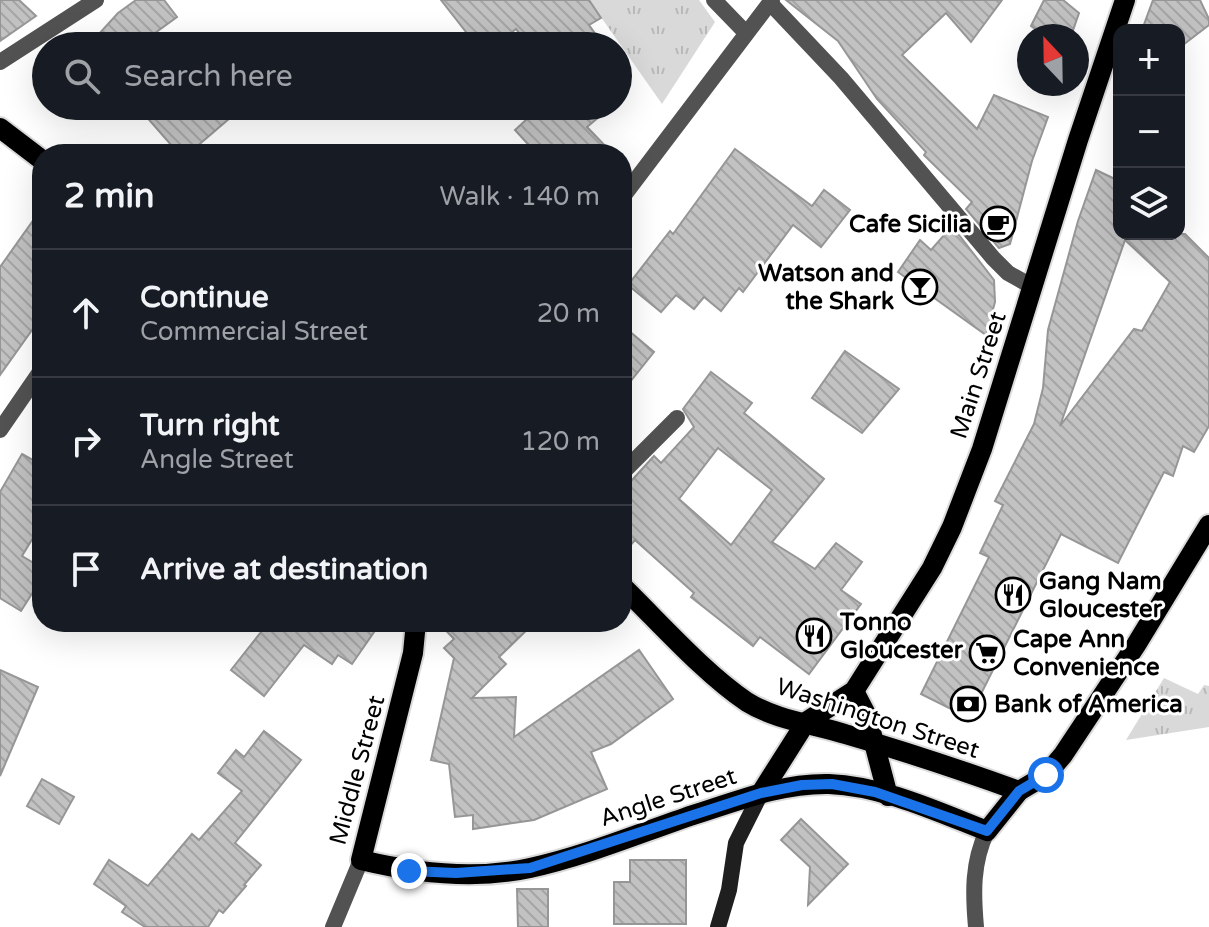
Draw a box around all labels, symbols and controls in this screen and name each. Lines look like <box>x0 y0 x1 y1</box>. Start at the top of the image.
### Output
north arrow <box>1017 24 1089 96</box>
map controls <box>1113 24 1185 240</box>
button: + <box>1113 24 1185 96</box>
search box <box>32 32 632 120</box>
icon: search <box>60 54 104 98</box>
text: Search here <box>124 58 293 95</box>
button: − <box>1113 96 1185 168</box>
button: layers <box>1113 168 1185 240</box>
text: 2 min <box>64 176 155 217</box>
text: Walk · 140 m <box>440 181 600 212</box>
cafe icon: Cafe Sicilia <box>979 205 1017 243</box>
place label: Cafe Sicilia <box>849 210 972 239</box>
place label: Watson and the Shark <box>758 259 894 316</box>
bar icon: Watson and the Shark <box>901 268 939 306</box>
text: Continue <box>140 279 269 316</box>
icon: ahead <box>64 291 108 335</box>
text: 20 m <box>537 298 600 329</box>
street label: Main Street <box>944 308 1013 442</box>
text: Commercial Street <box>140 316 368 347</box>
text: Turn right <box>140 407 280 444</box>
icon: right <box>64 419 108 463</box>
text: 120 m <box>520 426 600 457</box>
text: Angle Street <box>140 444 294 475</box>
icon: arrive <box>64 547 108 591</box>
text: Arrive at destination <box>140 551 428 588</box>
place label: Gang Nam Gloucester <box>1039 567 1163 624</box>
restaurant icon: Gang Nam Gloucester <box>994 576 1032 614</box>
place label: Tonno Gloucester <box>839 608 964 665</box>
restaurant icon: Tonno Gloucester <box>795 617 833 655</box>
place label: Cape Ann Convenience <box>1013 625 1160 682</box>
supermarket icon: Cape Ann Convenience <box>968 634 1006 672</box>
street label: Washington Street <box>773 672 983 765</box>
bank icon: Bank of America <box>949 685 987 723</box>
place label: Bank of America <box>994 690 1183 719</box>
street label: Middle Street <box>324 692 391 848</box>
route start <box>1028 757 1064 793</box>
street label: Angle Street <box>596 762 740 833</box>
route end <box>391 853 427 889</box>

